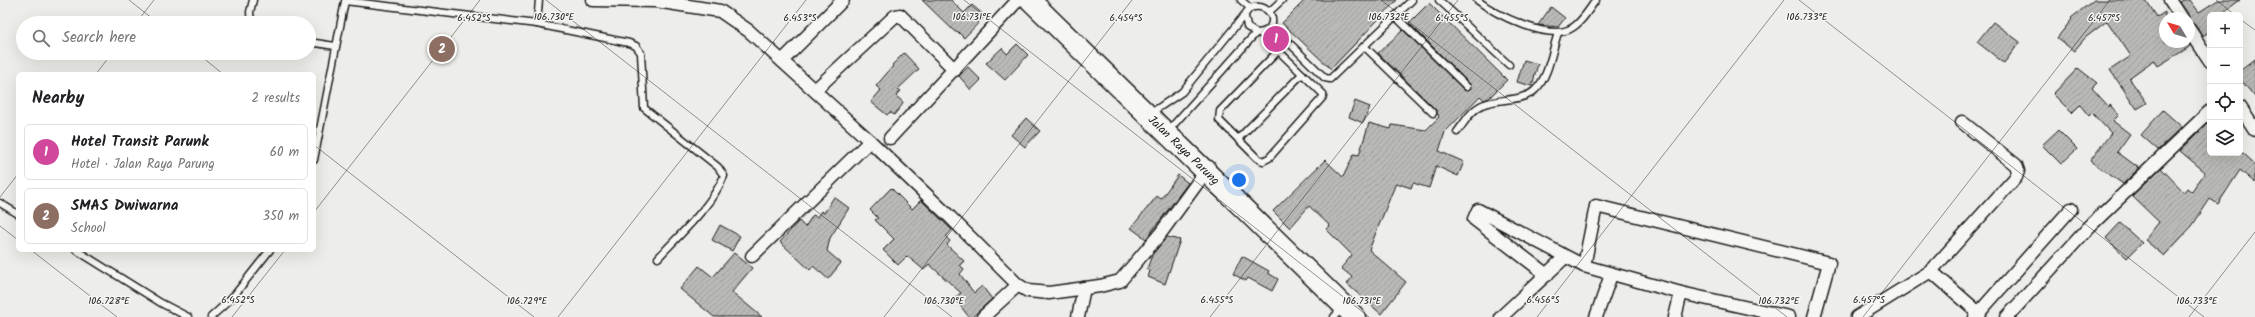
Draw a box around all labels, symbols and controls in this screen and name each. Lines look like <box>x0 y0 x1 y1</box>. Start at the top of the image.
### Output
text: 106.730°E <box>534 9 575 25</box>
text: 106.731°E <box>953 9 993 25</box>
text: 106.732°E <box>1368 9 1411 25</box>
text: 106.733°E <box>1786 9 1829 25</box>
text: 6.452°S <box>457 10 491 26</box>
text: 6.453°S <box>783 10 817 26</box>
text: 6.454°S <box>1109 10 1143 26</box>
text: 6.455°S <box>1436 10 1469 26</box>
text: 6.457°S <box>2088 10 2121 26</box>
north arrow <box>2159 12 2195 48</box>
map controls <box>2207 12 2243 156</box>
button: + <box>2207 12 2243 48</box>
search box <box>16 16 316 60</box>
pin: 1 <box>1263 24 1289 54</box>
text: Search here <box>62 26 136 50</box>
icon: search <box>30 27 52 49</box>
pin: 2 <box>429 34 455 64</box>
button: − <box>2207 48 2243 84</box>
button: locate <box>2207 84 2243 120</box>
text: Nearby <box>32 85 84 112</box>
text: 2 results <box>252 88 300 109</box>
street label: Jalan Raya Parung <box>1143 111 1224 190</box>
button: layers <box>2207 120 2243 156</box>
text: Hotel Transit Parunk <box>71 130 209 154</box>
text: 1 <box>44 142 48 163</box>
text: 60 m <box>270 142 299 163</box>
text: Hotel · Jalan Raya Parung <box>71 154 215 175</box>
your location <box>1229 170 1249 190</box>
text: SMAS Dwiwarna <box>71 194 178 218</box>
text: 2 <box>42 206 50 227</box>
text: 350 m <box>263 206 299 227</box>
text: School <box>71 218 106 239</box>
text: 6.452°S <box>221 292 255 308</box>
text: 6.455°S <box>1201 292 1234 308</box>
text: 6.456°S <box>1526 292 1560 308</box>
text: 6.457°S <box>1853 292 1886 308</box>
text: 106.728°E <box>88 293 131 309</box>
text: 106.729°E <box>507 293 548 309</box>
text: 106.730°E <box>924 293 965 309</box>
text: 106.731°E <box>1343 293 1383 309</box>
text: 106.732°E <box>1758 293 1801 309</box>
text: 106.733°E <box>2176 293 2219 309</box>

